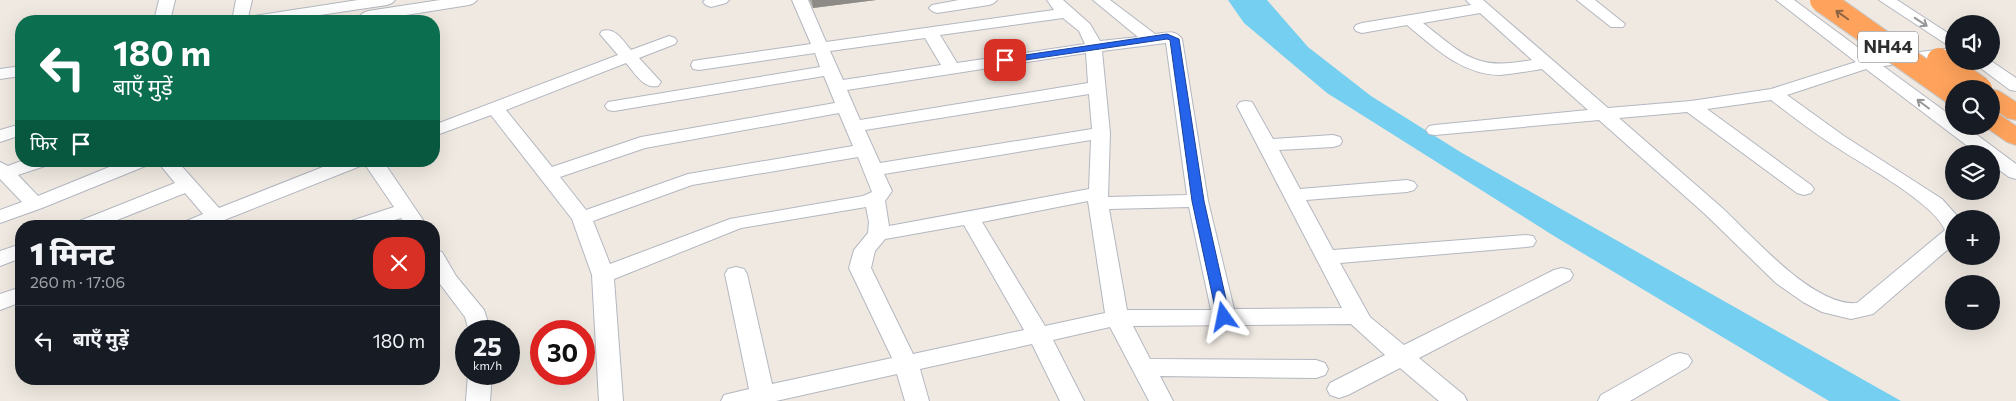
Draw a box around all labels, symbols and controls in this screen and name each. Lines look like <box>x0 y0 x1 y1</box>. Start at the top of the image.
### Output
one-way arrow <box>1836 10 1850 20</box>
map controls <box>1945 15 2000 330</box>
button: sound <box>1945 15 2000 70</box>
one-way arrow <box>1913 17 1927 27</box>
text: 180 m <box>113 30 211 73</box>
road number: NH44 <box>1858 32 1918 62</box>
icon: left <box>30 35 95 100</box>
pin <box>984 39 1026 81</box>
icon: arrive <box>991 46 1019 74</box>
text: बाएँ मुड़ें <box>113 73 173 100</box>
button: search <box>1945 80 2000 135</box>
one-way arrow <box>1917 98 1930 109</box>
icon: arrive <box>67 130 95 158</box>
text: फिर <box>30 131 57 154</box>
button: layers <box>1945 145 2000 200</box>
button: + <box>1945 210 2000 265</box>
text: 1 मिनट <box>30 234 114 271</box>
button: close <box>373 237 425 289</box>
text: 260 m · 17:06 <box>30 272 125 291</box>
button: − <box>1945 275 2000 330</box>
position arrow <box>1197 290 1249 342</box>
speed limit sign: 30 <box>530 320 595 385</box>
icon: left <box>30 327 58 355</box>
text: बाएँ मुड़ें <box>73 327 129 350</box>
text: 180 m <box>373 329 425 352</box>
text: 25 <box>473 331 502 361</box>
text: km/h <box>473 358 502 372</box>

